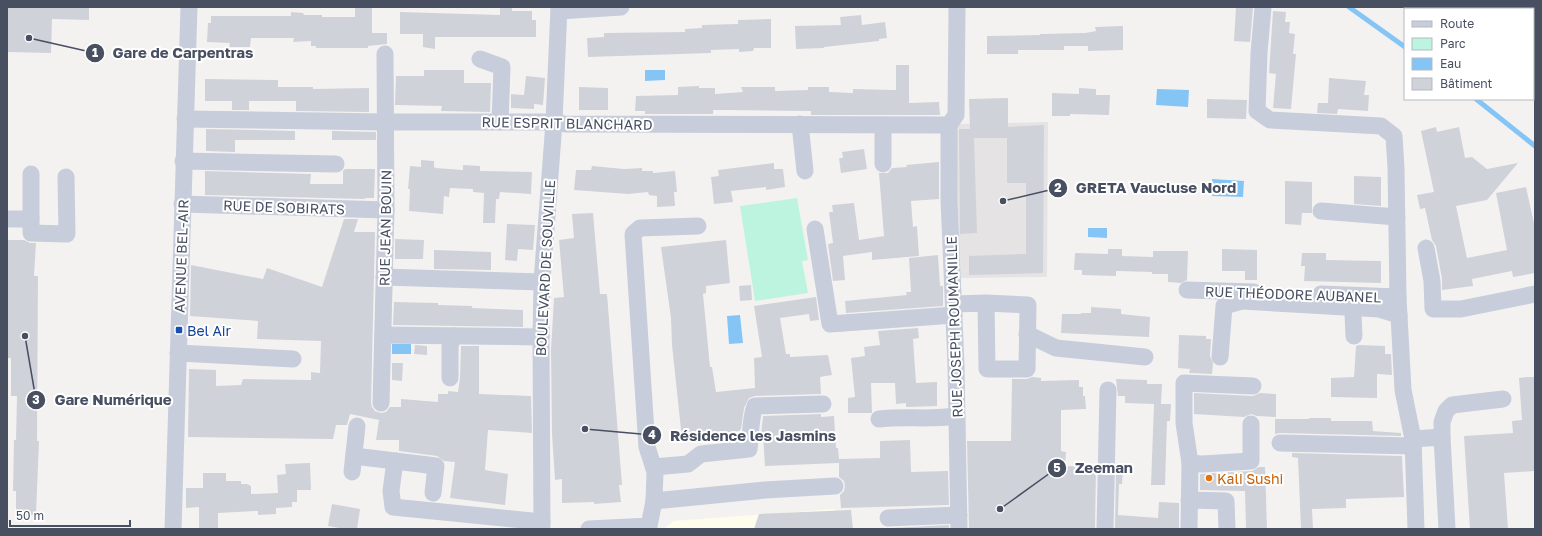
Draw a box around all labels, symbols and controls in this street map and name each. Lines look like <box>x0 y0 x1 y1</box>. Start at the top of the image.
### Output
legend <box>1404 8 1534 100</box>
text: Route <box>1440 16 1474 31</box>
text: Parc <box>1440 36 1466 51</box>
callout: Gare de Carpentras <box>85 40 262 67</box>
text: Gare de Carpentras <box>113 43 253 61</box>
text: 1 <box>92 45 98 60</box>
text: Eau <box>1440 56 1461 71</box>
text: Bâtiment <box>1440 76 1493 91</box>
street label: RUE ESPRIT BLANCHARD <box>481 113 653 133</box>
street label: RUE JEAN BOUIN <box>375 170 395 286</box>
callout: GRETA Vaucluse Nord <box>1048 175 1244 202</box>
text: GRETA Vaucluse Nord <box>1076 178 1236 196</box>
street label: BOULEVARD DE SOUVILLE <box>532 179 558 357</box>
text: 2 <box>1054 180 1062 195</box>
street label: RUE DE SOBIRATS <box>223 196 345 218</box>
street label: AVENUE BEL-AIR <box>171 199 191 313</box>
street label: RUE JOSEPH ROUMANILLE <box>942 236 966 418</box>
street label: RUE THÉODORE AUBANEL <box>1205 282 1381 306</box>
place label: Bel Air <box>187 322 232 339</box>
marker: Bel Air <box>174 325 184 335</box>
callout: Gare Numérique <box>26 387 179 414</box>
text: Gare Numérique <box>54 390 172 408</box>
text: 3 <box>32 392 40 407</box>
callout: Résidence les Jasmins <box>642 422 844 449</box>
text: Résidence les Jasmins <box>670 426 836 444</box>
text: 4 <box>648 427 656 442</box>
callout: Zeeman <box>1047 454 1141 481</box>
text: Zeeman <box>1075 458 1133 476</box>
text: 5 <box>1053 460 1061 475</box>
place label: Kali Sushi <box>1217 470 1283 487</box>
marker: Kali Sushi <box>1204 473 1214 483</box>
scale bar <box>10 502 130 528</box>
text: 50 m <box>16 508 44 523</box>

